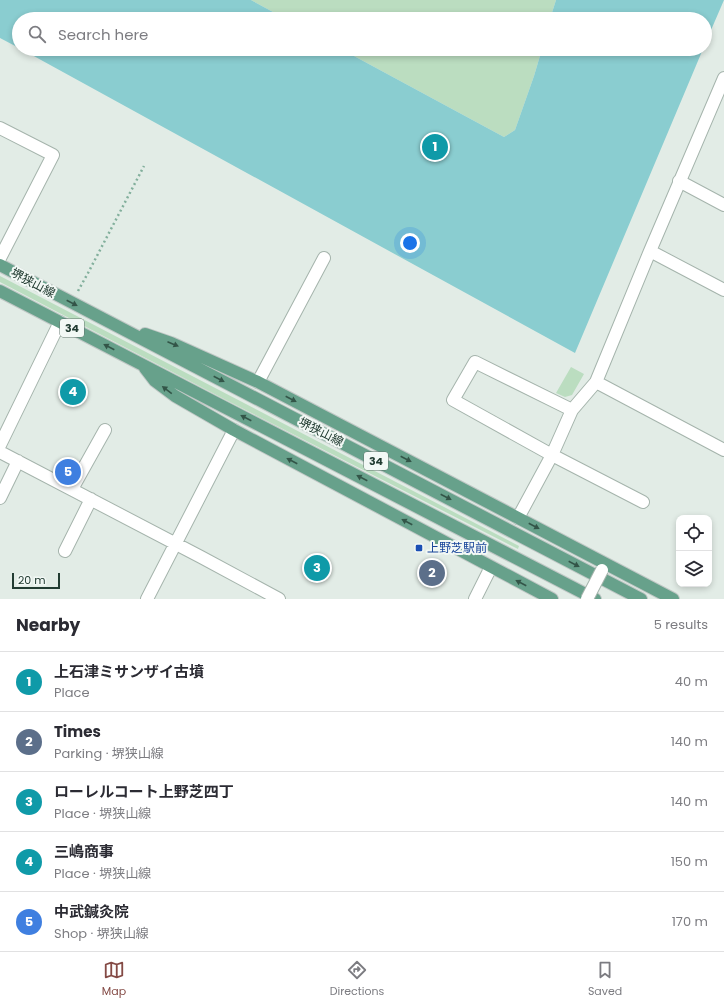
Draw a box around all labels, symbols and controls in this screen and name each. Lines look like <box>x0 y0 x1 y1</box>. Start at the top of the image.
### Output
search box <box>12 12 712 56</box>
icon: search <box>26 23 48 45</box>
text: Search here <box>58 24 148 45</box>
pin: 1 <box>422 132 448 162</box>
your location <box>400 233 420 253</box>
street label: 堺狭山線 <box>8 264 58 301</box>
one-way arrow <box>66 300 77 306</box>
road number: 34 <box>60 319 84 337</box>
one-way arrow <box>168 342 180 348</box>
one-way arrow <box>103 344 115 351</box>
one-way arrow <box>213 376 225 383</box>
pin: 4 <box>60 377 86 407</box>
one-way arrow <box>162 386 172 394</box>
one-way arrow <box>285 396 297 402</box>
street label: 堺狭山線 <box>296 413 346 450</box>
one-way arrow <box>241 415 252 422</box>
road number: 34 <box>364 452 388 470</box>
one-way arrow <box>401 456 412 462</box>
pin: 5 <box>55 457 81 487</box>
one-way arrow <box>286 458 298 464</box>
one-way arrow <box>356 475 368 481</box>
one-way arrow <box>440 494 452 501</box>
map controls <box>676 515 712 587</box>
button: locate <box>676 515 712 551</box>
one-way arrow <box>401 518 413 525</box>
one-way arrow <box>528 523 540 529</box>
place label: 上野芝駅前 <box>427 539 487 556</box>
marker: 上野芝駅前 <box>414 543 424 553</box>
button: layers <box>676 551 712 587</box>
pin: 3 <box>304 553 330 583</box>
pin: 2 <box>419 558 445 588</box>
one-way arrow <box>568 561 580 567</box>
scale bar <box>12 571 60 590</box>
text: 20 m <box>18 572 46 588</box>
one-way arrow <box>516 580 527 586</box>
text: Nearby <box>16 613 80 637</box>
text: 5 results <box>654 615 708 634</box>
text: 上石津ミサンザイ古墳 <box>54 661 204 682</box>
text: 1 <box>27 672 31 691</box>
text: 40 m <box>675 672 708 691</box>
text: Place <box>54 683 89 702</box>
text: Times <box>54 721 101 742</box>
text: 2 <box>25 732 33 751</box>
text: 140 m <box>671 732 708 751</box>
text: Parking · 堺狭山線 <box>54 744 164 763</box>
text: ローレルコート上野芝四丁 <box>54 781 234 802</box>
text: 3 <box>25 792 33 811</box>
text: 140 m <box>671 792 708 811</box>
text: Place · 堺狭山線 <box>54 804 151 823</box>
text: 三嶋商事 <box>54 841 114 862</box>
text: 4 <box>25 852 33 871</box>
text: 150 m <box>671 852 708 871</box>
text: Place · 堺狭山線 <box>54 864 151 883</box>
text: 中武鍼灸院 <box>54 901 129 922</box>
text: 5 <box>25 912 33 931</box>
text: 170 m <box>672 912 708 931</box>
text: Shop · 堺狭山線 <box>54 924 149 943</box>
tab: Map <box>102 959 126 1000</box>
tab: Directions <box>330 959 384 1000</box>
tab: Saved <box>588 959 622 1000</box>

